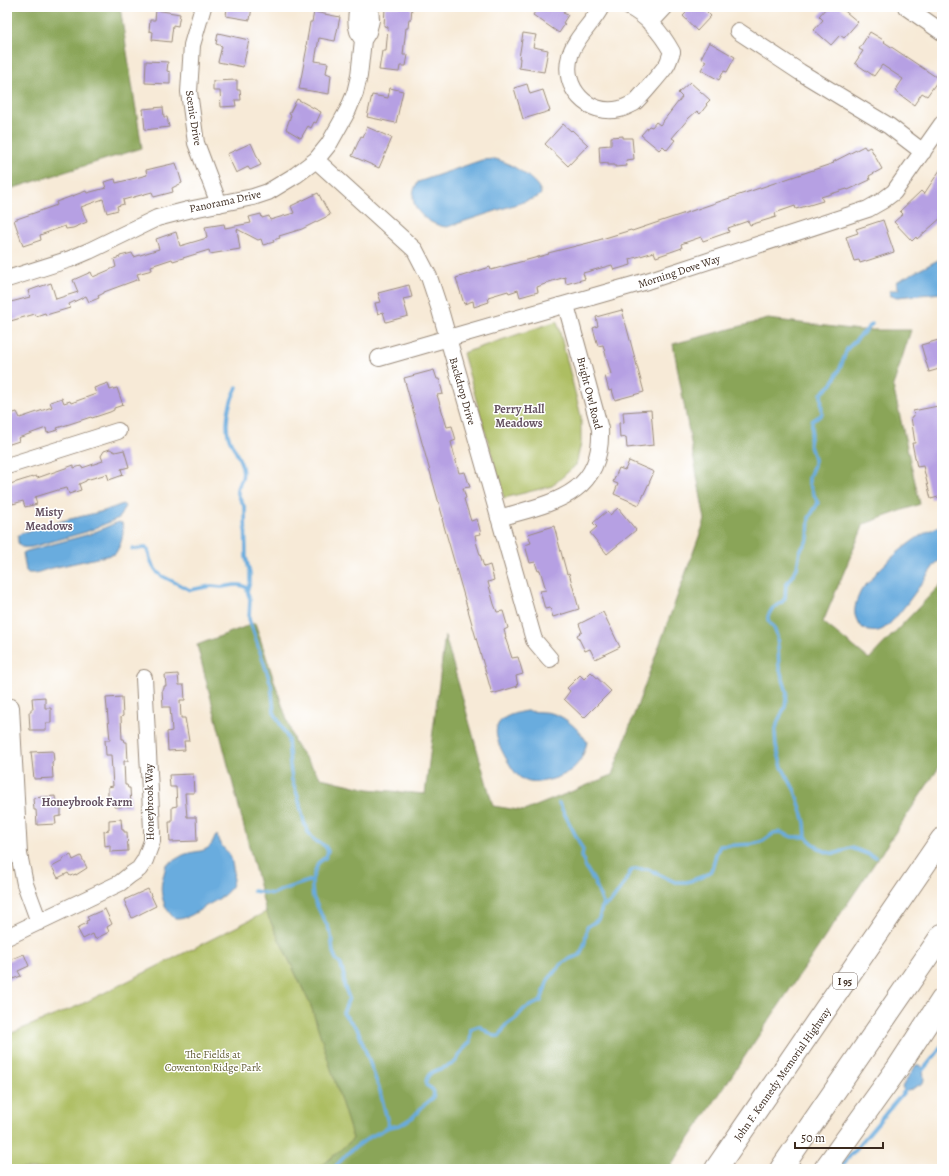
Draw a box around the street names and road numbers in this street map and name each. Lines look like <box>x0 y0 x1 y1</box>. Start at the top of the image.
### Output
street label: Scenic Drive <box>182 89 205 147</box>
street label: Panorama Drive <box>188 187 262 216</box>
street label: Morning Dove Way <box>636 251 722 292</box>
street label: Bright Owl Road <box>573 355 606 431</box>
street label: Backdrop Drive <box>446 356 479 427</box>
street label: Honeybrook Way <box>141 763 158 841</box>
road number: I 95 <box>833 973 857 989</box>
street label: John F. Kennedy Memorial Highway <box>730 1004 834 1144</box>

